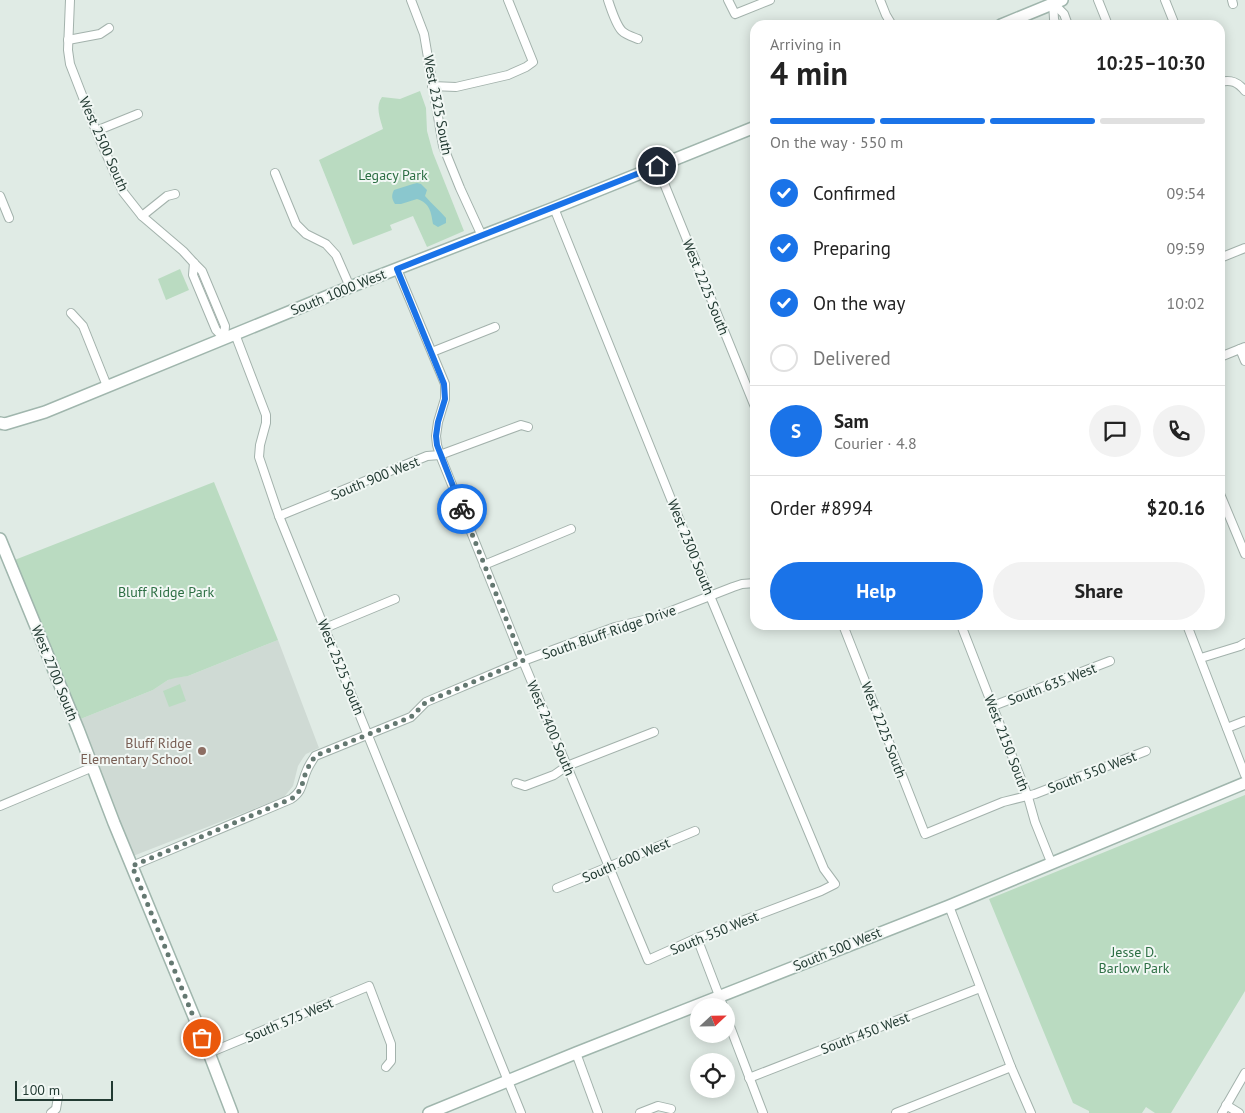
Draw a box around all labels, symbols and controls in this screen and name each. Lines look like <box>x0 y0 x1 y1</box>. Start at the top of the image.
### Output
text: Arriving in <box>770 34 841 54</box>
text: 10:25–10:30 <box>1096 51 1205 75</box>
text: 4 min <box>770 52 848 94</box>
street label: West 2325 South <box>419 53 457 157</box>
street label: West 2500 South <box>75 94 133 194</box>
text: On the way · 550 m <box>770 132 903 152</box>
pin <box>636 145 678 187</box>
icon: home <box>643 152 671 180</box>
park label: Legacy Park <box>358 166 428 184</box>
icon: check <box>770 179 798 207</box>
text: Confirmed <box>813 181 896 205</box>
text: 09:54 <box>1167 183 1205 203</box>
icon: check <box>770 234 798 262</box>
text: Preparing <box>813 236 891 260</box>
street label: West 2225 South <box>679 237 733 337</box>
text: 09:59 <box>1167 238 1205 258</box>
street label: South 1000 West <box>288 265 389 319</box>
icon: check <box>770 289 798 317</box>
text: On the way <box>813 291 905 315</box>
text: 10:02 <box>1167 293 1205 313</box>
text: Delivered <box>813 346 891 370</box>
button: chat <box>1089 405 1141 457</box>
button: phone <box>1153 405 1205 457</box>
text: Sam <box>834 409 869 433</box>
text: S <box>791 419 801 443</box>
text: Courier · 4.8 <box>834 433 917 453</box>
street label: South 900 West <box>328 452 422 504</box>
courier <box>437 484 487 534</box>
icon: bike <box>448 495 476 523</box>
text: Order #8994 <box>770 496 873 520</box>
text: $20.16 <box>1146 496 1205 520</box>
street label: West 2300 South <box>664 497 718 597</box>
button: Help <box>770 562 983 620</box>
button: Share <box>993 562 1205 620</box>
park label: Bluff Ridge Park <box>118 583 214 601</box>
street label: South Bluff Ridge Drive <box>540 601 678 663</box>
street label: West 2525 South <box>314 617 368 717</box>
street label: West 2700 South <box>28 623 82 723</box>
street label: South 635 West <box>1005 659 1099 709</box>
street label: West 2400 South <box>523 678 579 778</box>
street label: West 2225 South <box>857 679 911 781</box>
street label: West 2150 South <box>980 692 1034 794</box>
place label: Bluff Ridge Elementary School <box>80 734 192 768</box>
marker: Bluff Ridge Elementary School <box>196 745 208 757</box>
street label: South 550 West <box>1045 747 1139 797</box>
street label: South 600 West <box>579 833 673 887</box>
street label: South 550 West <box>667 907 761 959</box>
street label: South 500 West <box>790 923 884 975</box>
park label: Jesse D. Barlow Park <box>1099 943 1170 977</box>
street label: South 575 West <box>242 993 336 1047</box>
north arrow <box>690 998 735 1042</box>
map controls <box>690 998 735 1098</box>
street label: South 450 West <box>818 1008 912 1058</box>
pin <box>181 1017 223 1059</box>
icon: bag <box>188 1024 216 1052</box>
button: locate <box>690 1053 735 1098</box>
scale bar <box>15 1078 112 1101</box>
text: 100 m <box>22 1081 60 1099</box>

